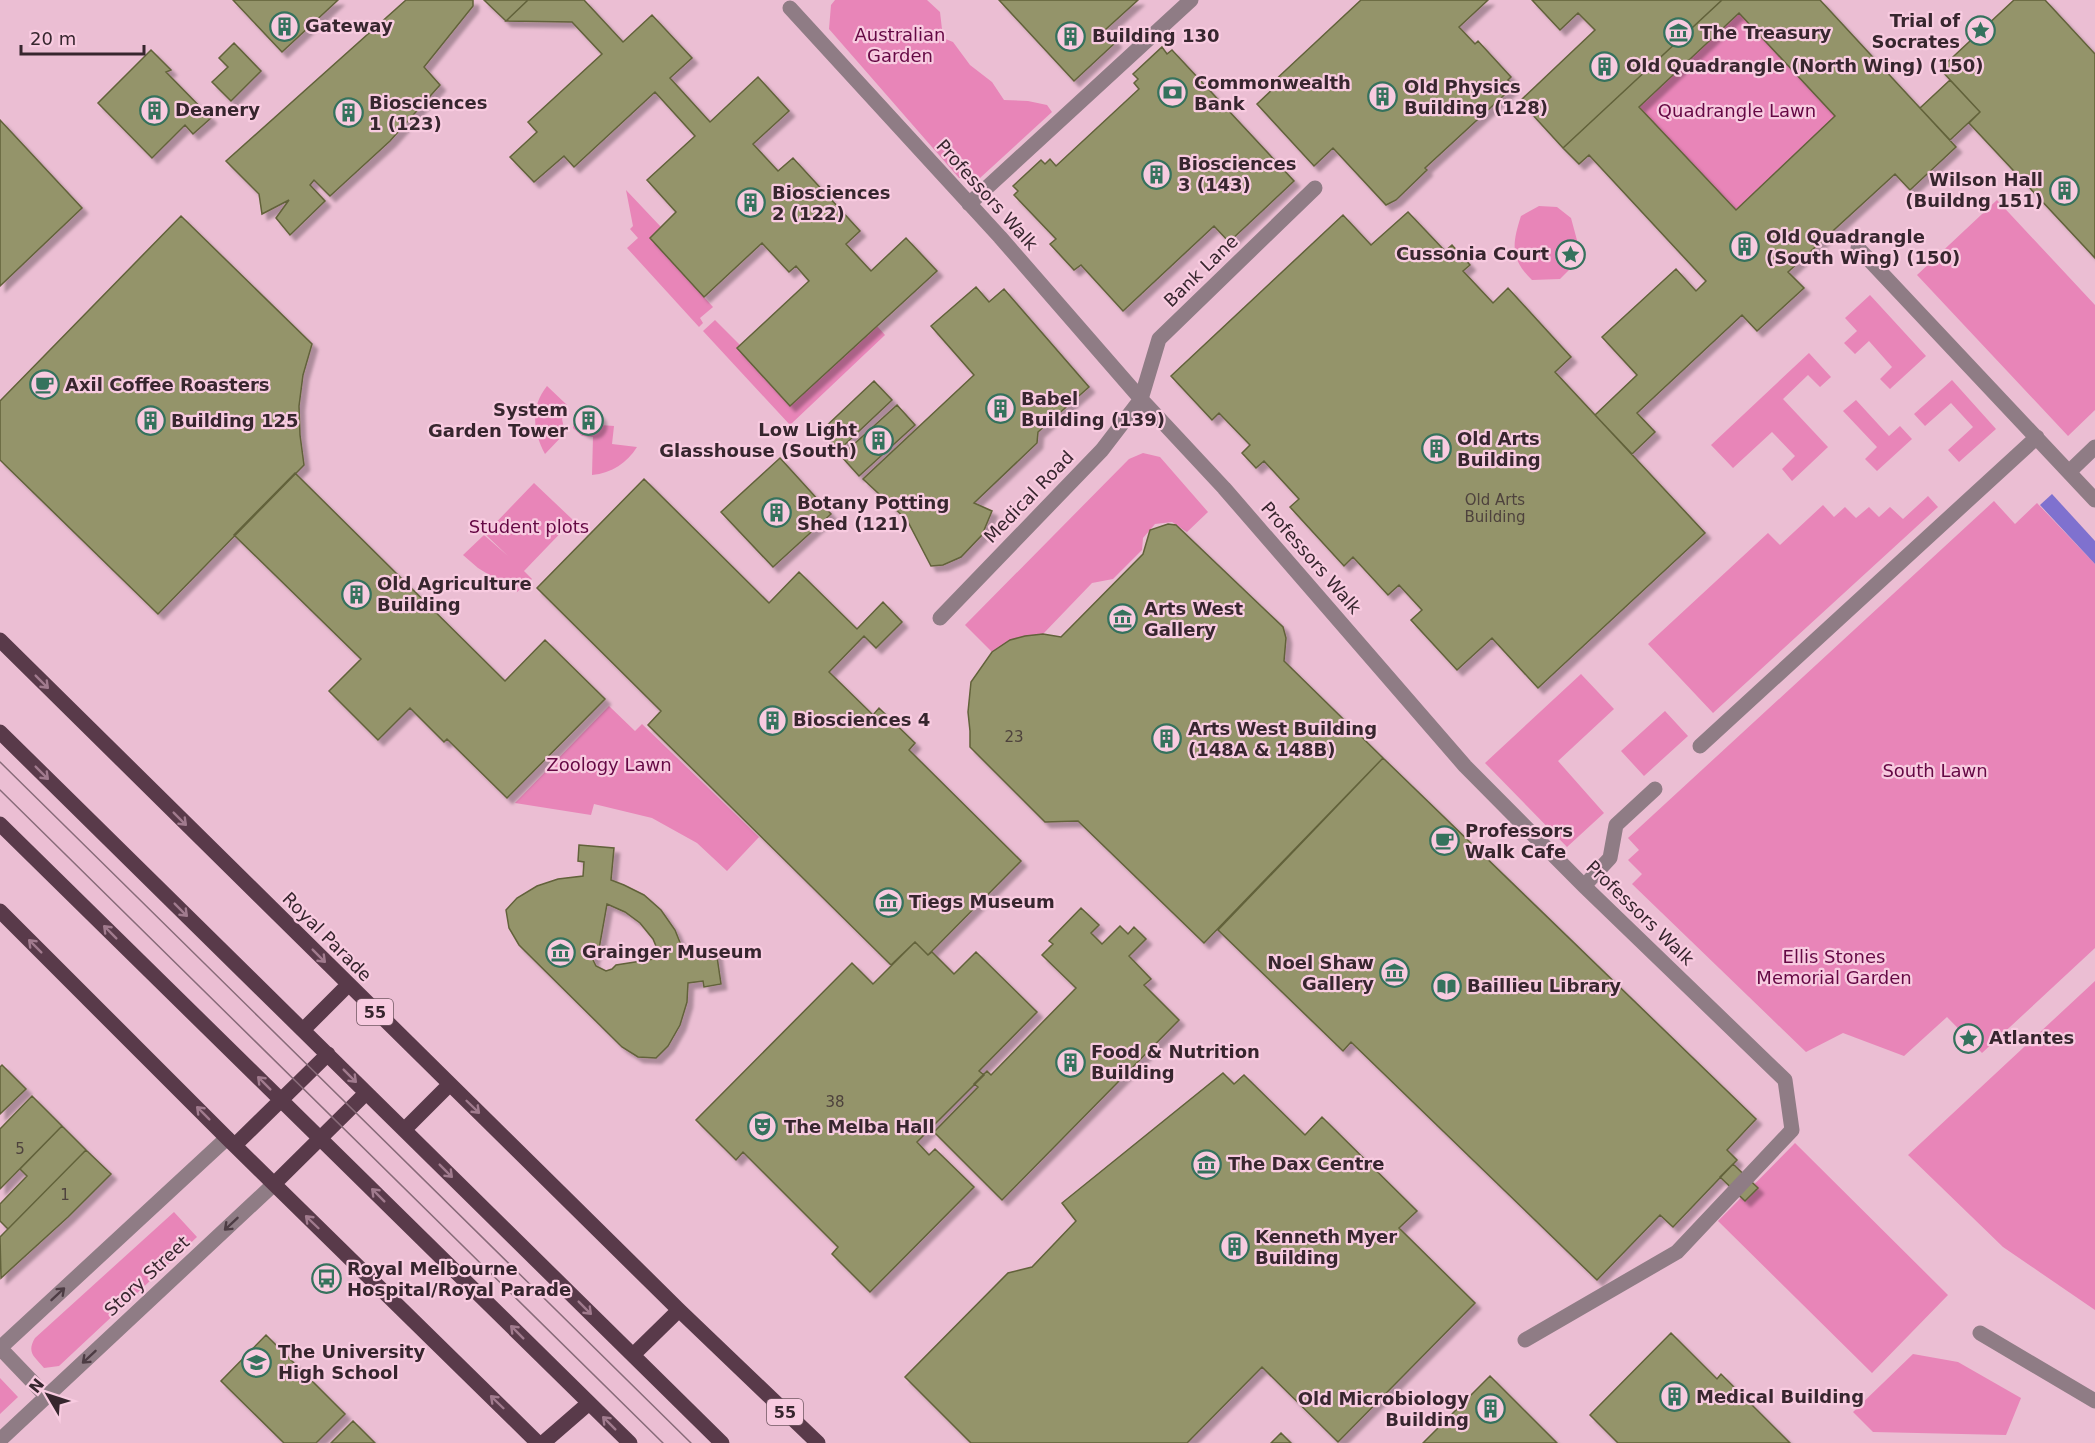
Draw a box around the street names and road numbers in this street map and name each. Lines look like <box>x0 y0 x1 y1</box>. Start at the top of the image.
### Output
street label: Professors Walk <box>932 135 1043 255</box>
street label: Bank Lane <box>1159 230 1242 311</box>
street label: Medical Road <box>979 446 1078 547</box>
street label: Professors Walk <box>1257 497 1366 618</box>
street label: Professors Walk <box>1582 856 1699 970</box>
street label: Royal Parade <box>279 888 376 985</box>
road number: 55 <box>357 999 393 1025</box>
street label: Story Street <box>100 1231 193 1320</box>
road number: 55 <box>767 1399 803 1425</box>

